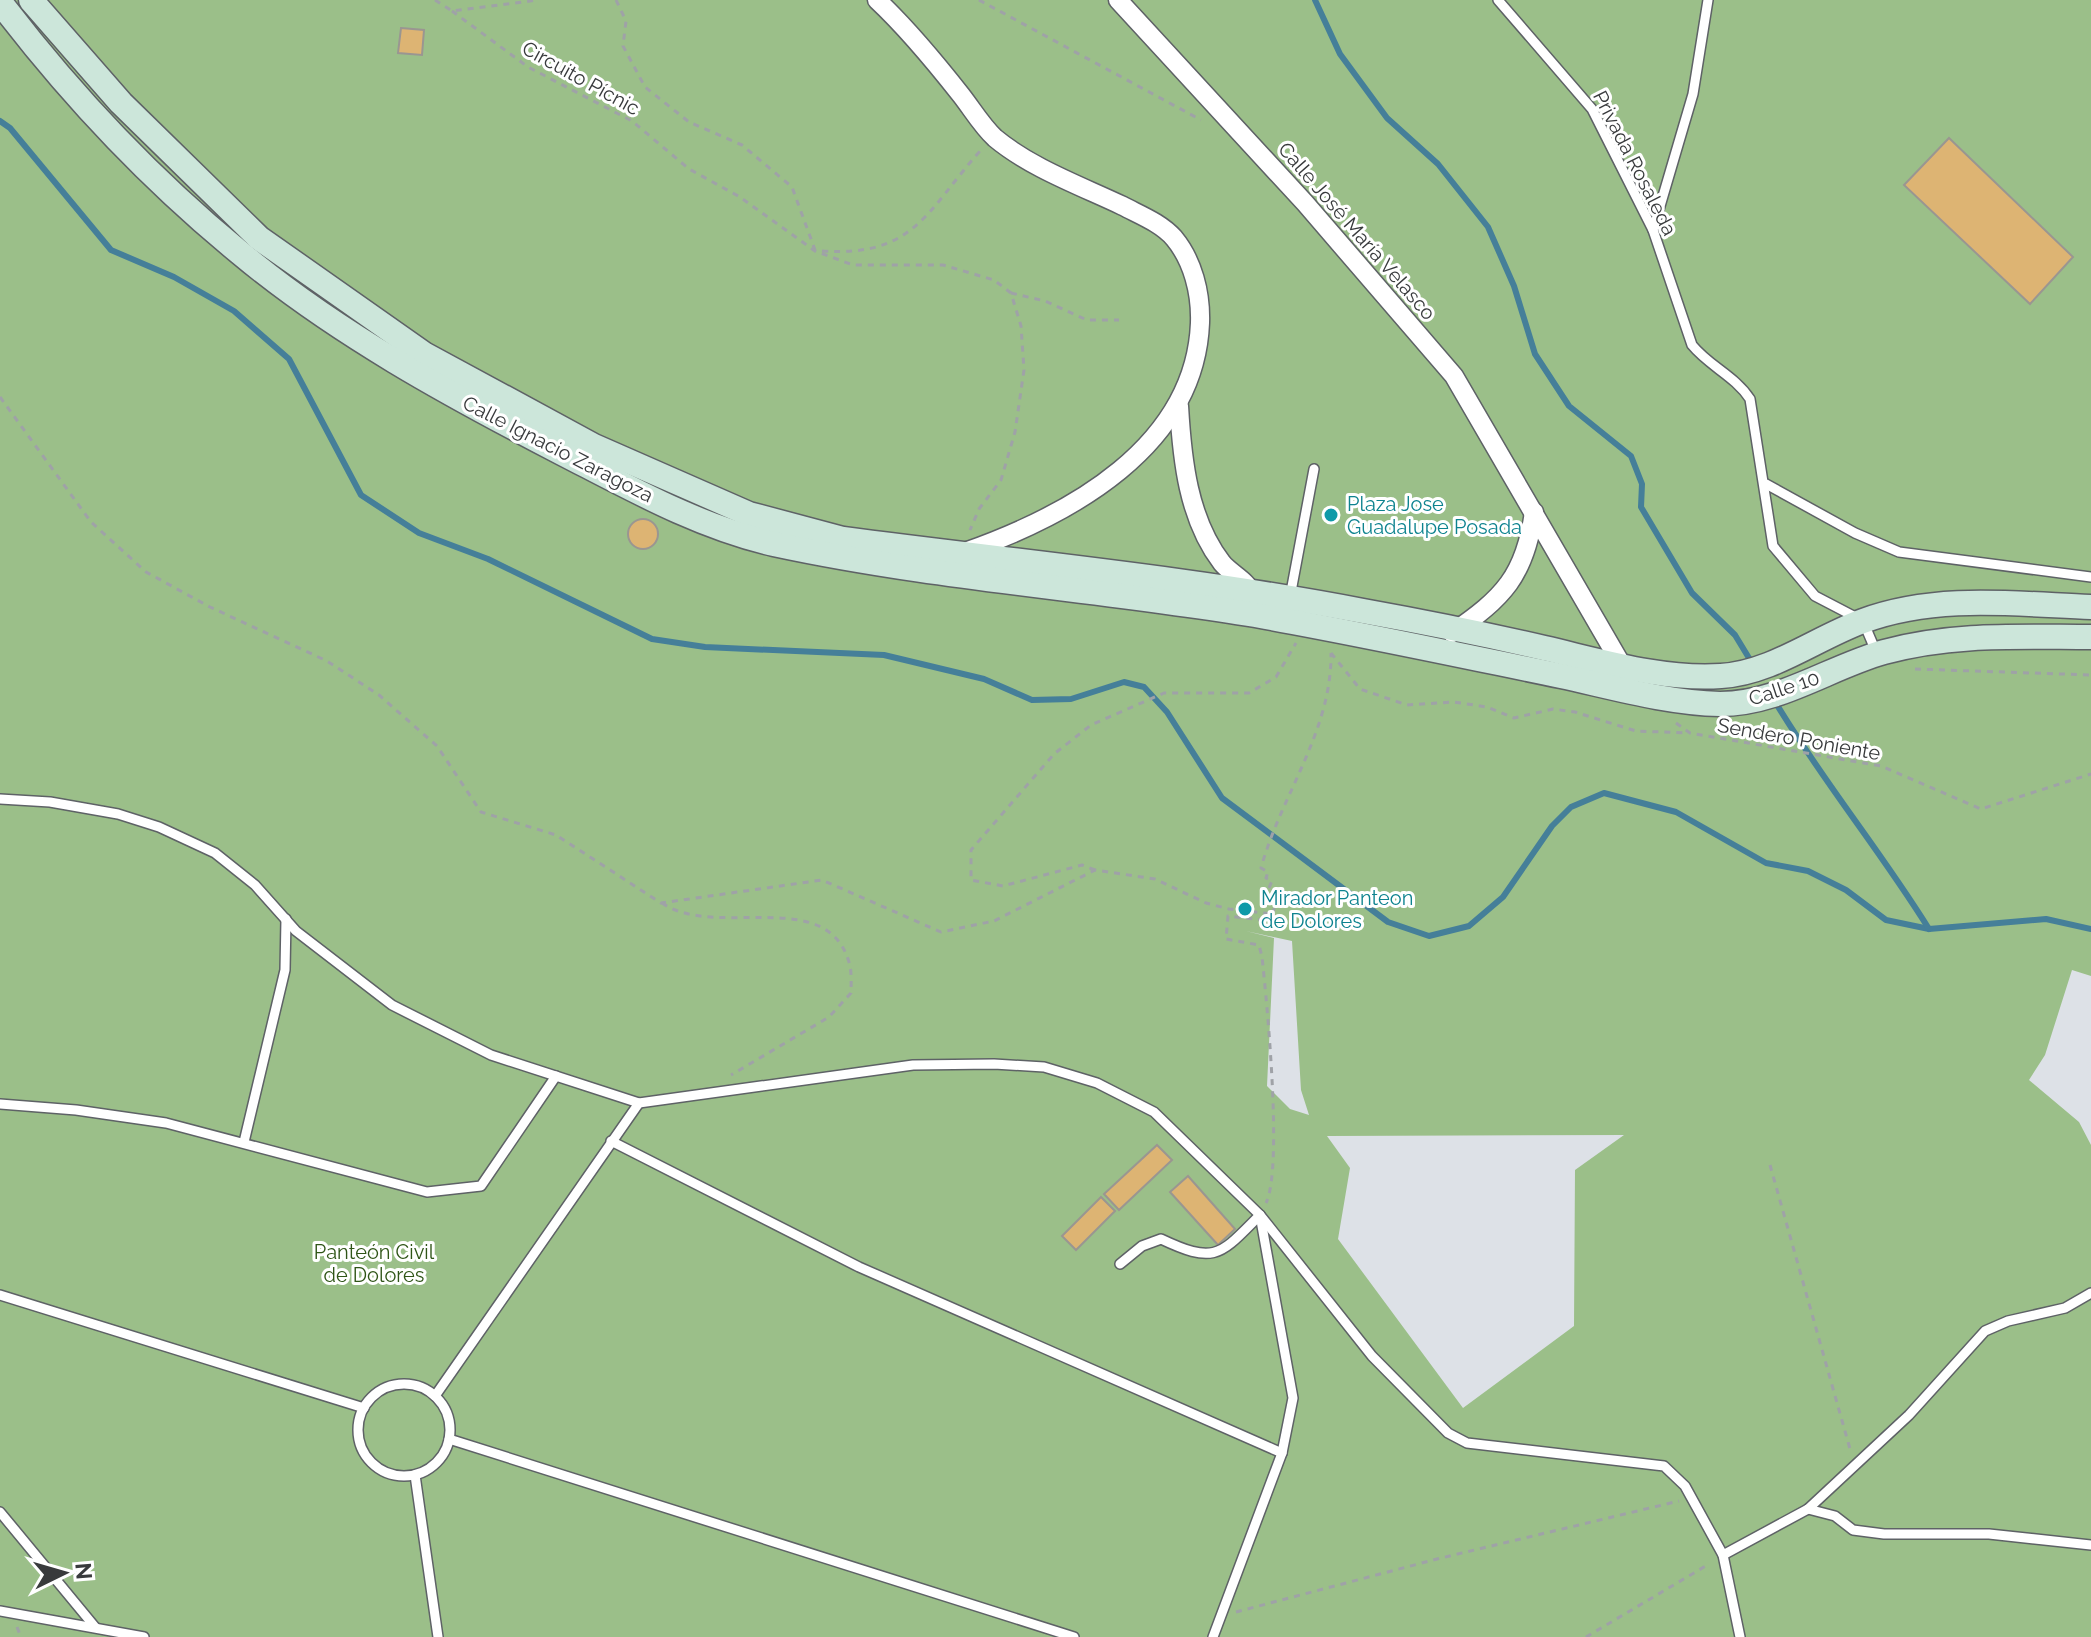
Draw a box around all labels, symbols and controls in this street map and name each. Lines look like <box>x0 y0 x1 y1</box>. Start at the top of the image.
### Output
street label: Circuito Pícnic <box>518 36 644 120</box>
street label: Privada Rosaleda <box>1588 87 1682 239</box>
street label: Calle José María Velasco <box>1273 137 1441 325</box>
street label: Calle Ignacio Zaragoza <box>459 391 657 507</box>
place label: Plaza Jose Guadalupe Posada <box>1347 492 1522 539</box>
marker: Plaza Jose Guadalupe Posada <box>1322 506 1340 524</box>
street label: Calle 10 <box>1746 665 1822 711</box>
street label: Sendero Poniente <box>1716 713 1883 765</box>
place label: Mirador Panteon de Dolores <box>1261 886 1413 933</box>
marker: Mirador Panteon de Dolores <box>1236 900 1254 918</box>
park label: Panteón Civil de Dolores <box>314 1240 435 1287</box>
north arrow <box>24 1533 104 1613</box>
text: N <box>70 1562 98 1581</box>

